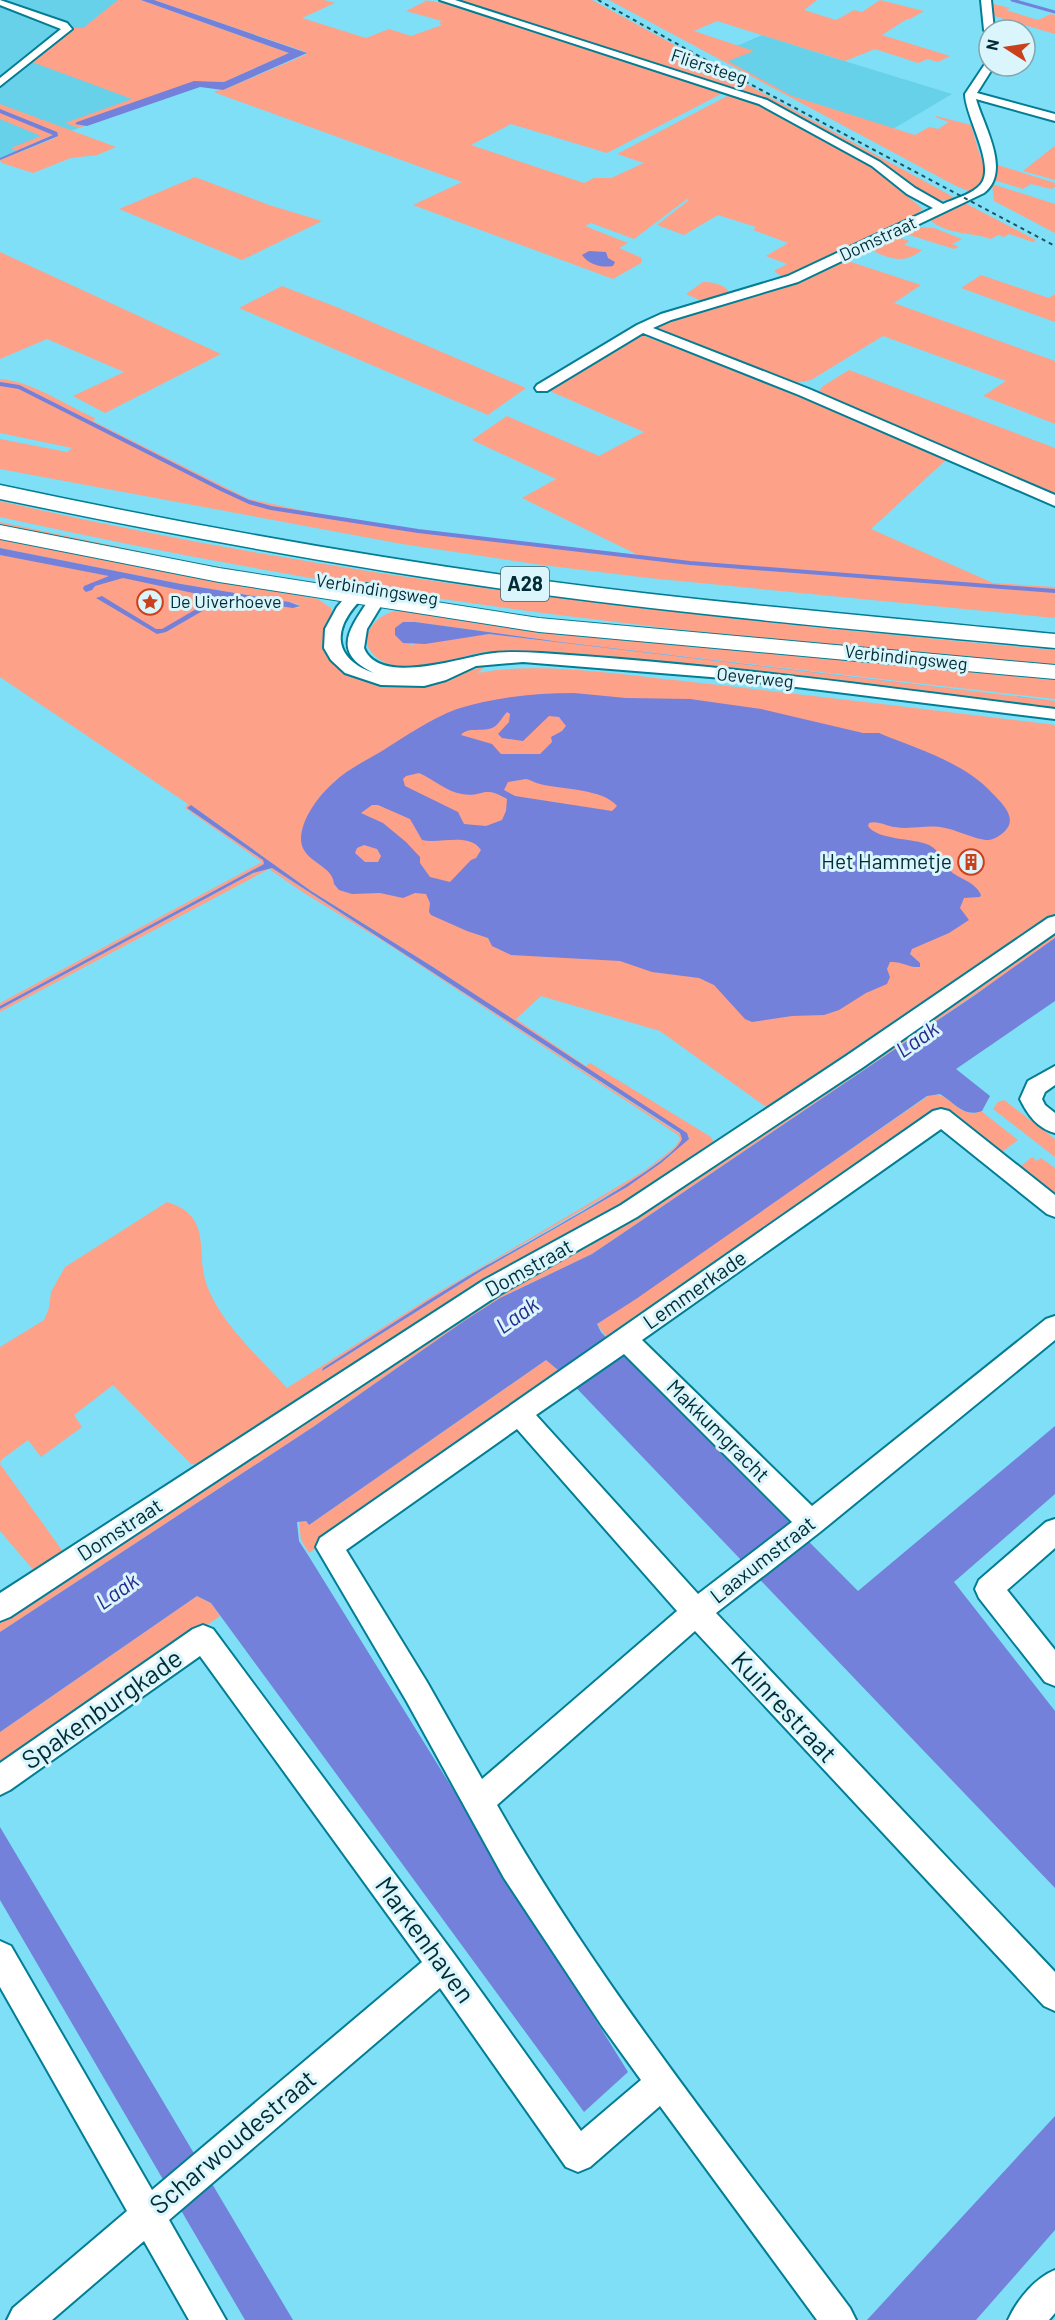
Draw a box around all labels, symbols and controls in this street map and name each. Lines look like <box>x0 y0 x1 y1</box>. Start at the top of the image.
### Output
north arrow <box>977 18 1037 78</box>
text: N <box>981 38 1002 52</box>
street label: Fliersteeg <box>668 43 750 89</box>
street label: Domstraat <box>836 211 920 265</box>
road number: A28 <box>501 567 549 601</box>
street label: Verbindingsweg <box>314 568 440 610</box>
place icon: De Uiverhoeve <box>135 587 165 617</box>
place label: De Uiverhoeve <box>170 590 282 612</box>
street label: Verbindingsweg <box>844 640 969 674</box>
street label: Oeverweg <box>716 662 795 692</box>
building icon: Het Hammetje <box>956 847 986 877</box>
place label: Het Hammetje <box>821 848 952 873</box>
water label: Laak <box>890 1014 943 1062</box>
street label: Domstraat <box>480 1232 576 1301</box>
street label: Lemmerkade <box>638 1244 751 1334</box>
water label: Laak <box>490 1290 543 1338</box>
street label: Makkumgracht <box>663 1373 776 1486</box>
street label: Domstraat <box>72 1492 166 1565</box>
street label: Laaxumstraat <box>705 1510 820 1608</box>
water label: Laak <box>90 1566 143 1614</box>
street label: Spakenburgkade <box>15 1641 187 1775</box>
street label: Kuinrestraat <box>726 1644 844 1768</box>
street label: Markenhaven <box>370 1870 482 2008</box>
street label: Scharwoudestraat <box>143 2062 322 2219</box>

